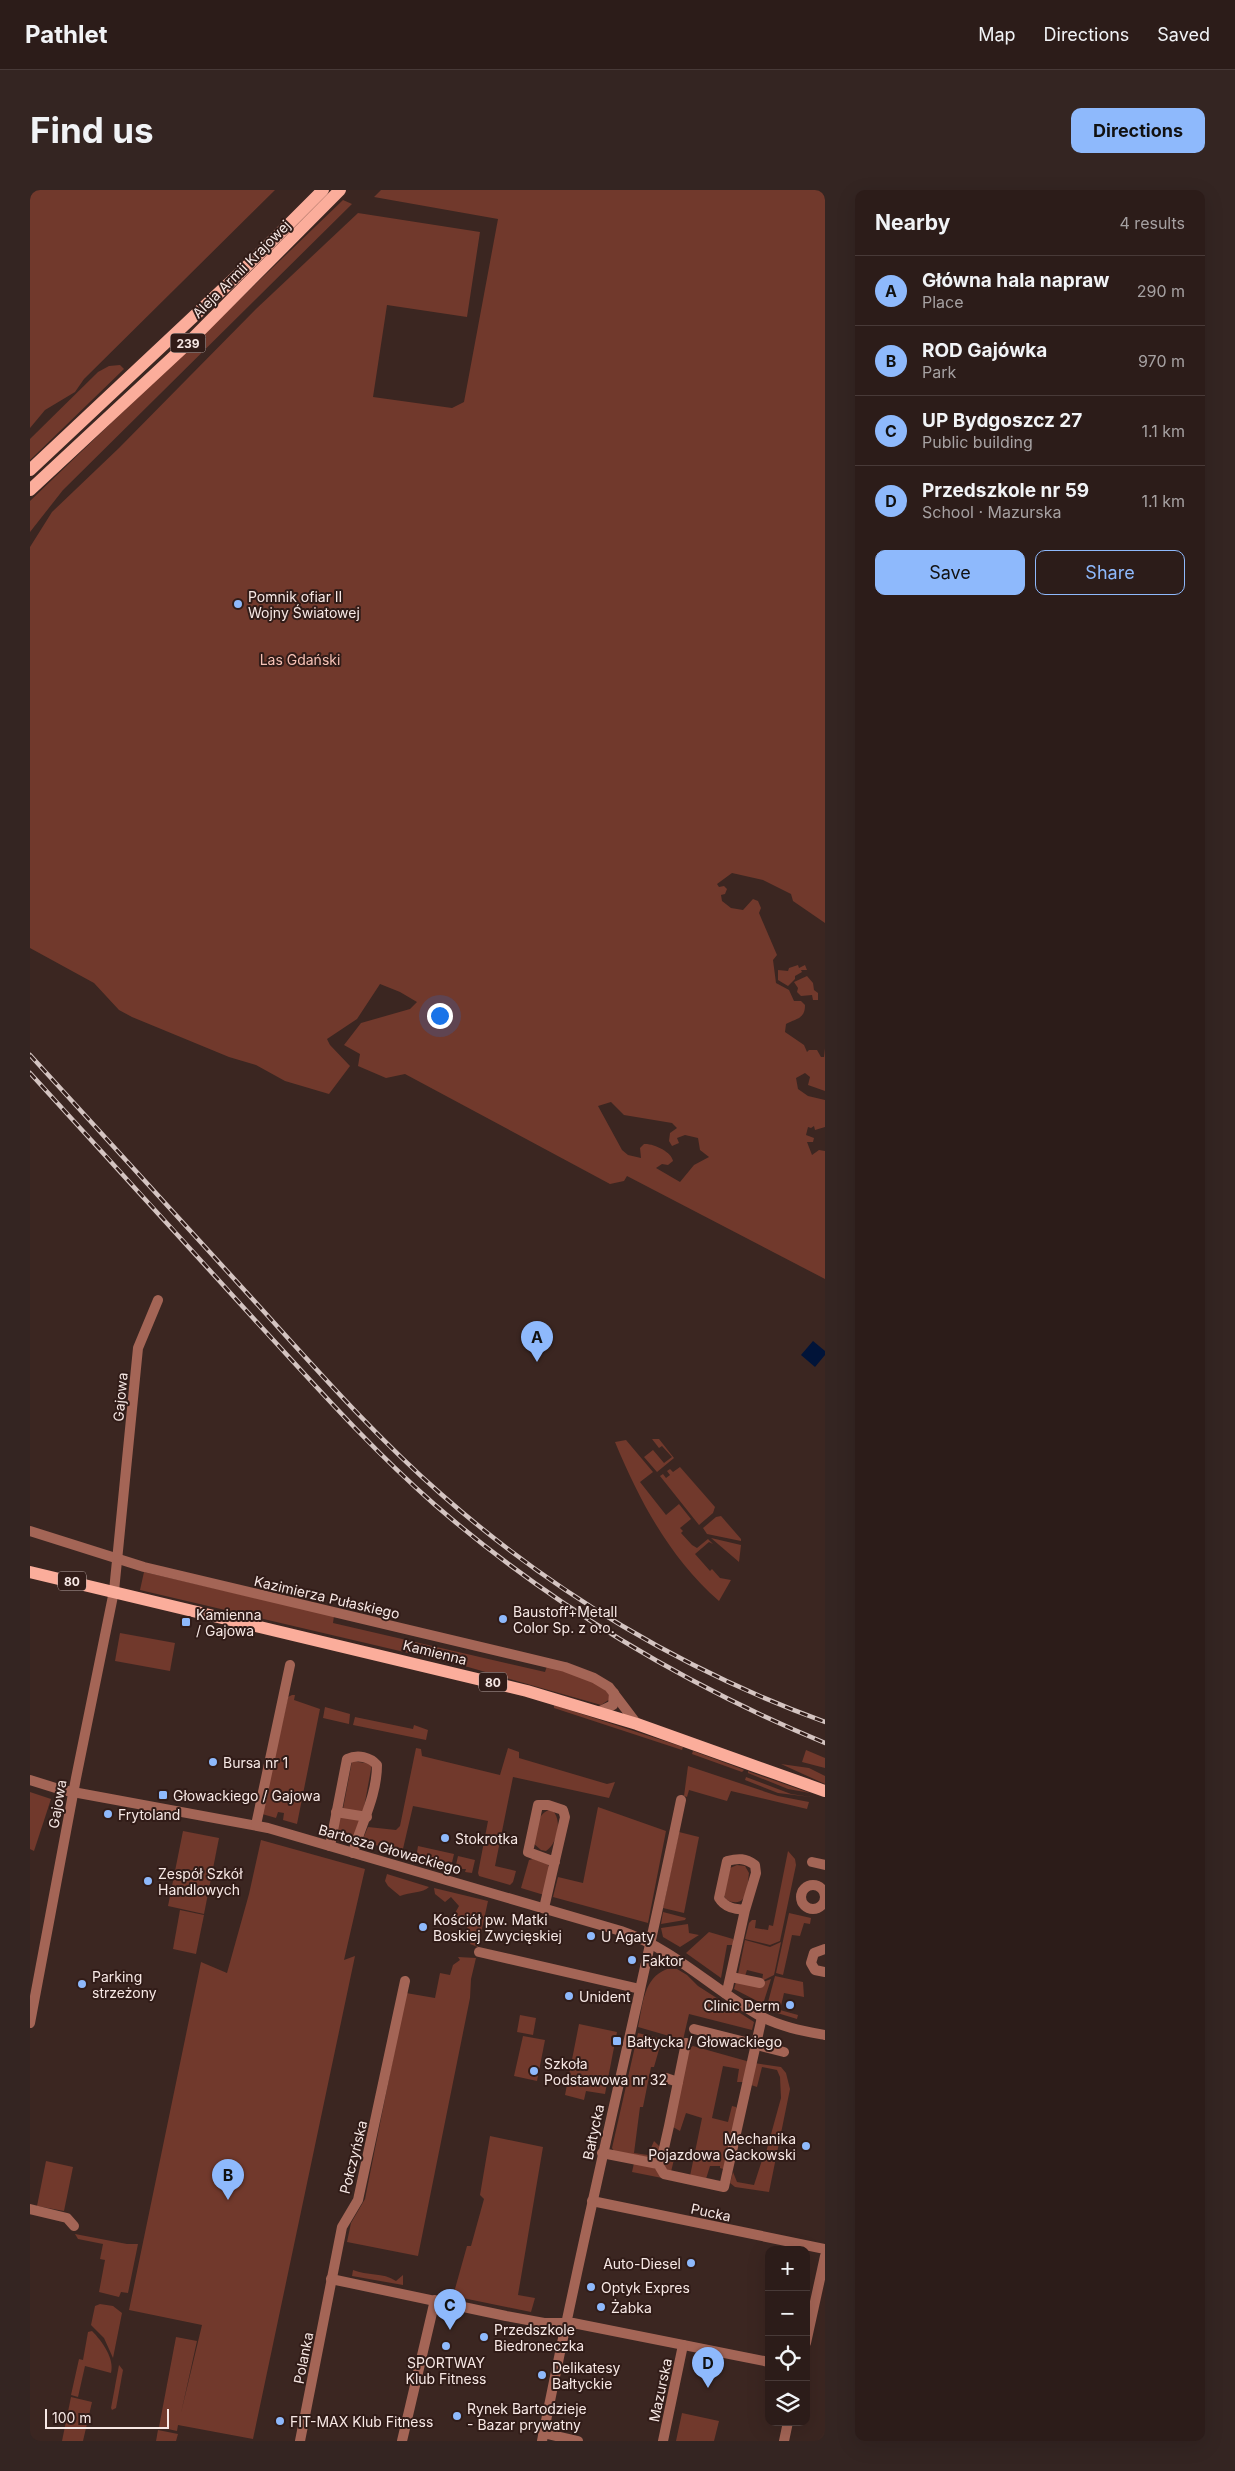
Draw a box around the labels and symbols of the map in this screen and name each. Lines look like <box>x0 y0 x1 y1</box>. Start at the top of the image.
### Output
street label: Aleja Armii Krajowej <box>189 217 293 321</box>
road number: 239 <box>170 334 206 352</box>
place label: Pomnik ofiar II Wojny Światowej <box>248 588 360 621</box>
marker: Pomnik ofiar II Wojny Światowej <box>232 598 244 610</box>
park label: Las Gdański <box>260 651 340 668</box>
your location <box>427 1003 453 1029</box>
pin: A <box>521 1321 553 1362</box>
street label: Gajowa <box>109 1372 131 1422</box>
road number: 80 <box>58 1572 86 1590</box>
street label: Kazimierza Pułaskiego <box>252 1572 402 1622</box>
place label: Baustoff+Metall Color Sp. z o.o. <box>513 1603 617 1636</box>
place label: Kamienna / Gajowa <box>196 1606 262 1639</box>
marker: Baustoff+Metall Color Sp. z o.o. <box>497 1613 509 1625</box>
marker: Kamienna / Gajowa <box>180 1616 192 1628</box>
street label: Kamienna <box>401 1636 469 1668</box>
road number: 80 <box>479 1672 507 1691</box>
place label: Bursa nr 1 <box>223 1754 288 1771</box>
marker: Bursa nr 1 <box>207 1756 219 1768</box>
street label: Gajowa <box>44 1778 70 1830</box>
place label: Głowackiego / Gajowa <box>173 1787 321 1804</box>
marker: Głowackiego / Gajowa <box>157 1789 169 1801</box>
place label: Frytoland <box>118 1806 180 1823</box>
marker: Frytoland <box>102 1808 114 1820</box>
street label: Bartosza Głowackiego <box>317 1820 463 1878</box>
place label: Stokrotka <box>455 1830 518 1847</box>
marker: Stokrotka <box>439 1832 451 1844</box>
place label: Zespół Szkół Handlowych <box>158 1865 243 1898</box>
marker: Zespół Szkół Handlowych <box>142 1875 154 1887</box>
place label: Kościół pw. Matki Boskiej Zwycięskiej <box>433 1911 562 1944</box>
marker: Kościół pw. Matki Boskiej Zwycięskiej <box>417 1921 429 1933</box>
place label: U Agaty <box>601 1928 654 1945</box>
marker: U Agaty <box>585 1930 597 1942</box>
place label: Faktor <box>642 1952 684 1969</box>
marker: Faktor <box>626 1954 638 1966</box>
place label: Parking strzeżony <box>92 1968 157 2001</box>
marker: Parking strzeżony <box>76 1978 88 1990</box>
place label: Unident <box>579 1988 631 2005</box>
marker: Unident <box>563 1990 575 2002</box>
place label: Clinic Derm <box>703 1997 780 2014</box>
marker: Clinic Derm <box>784 1999 796 2011</box>
place label: Bałtycka / Głowackiego <box>627 2033 782 2050</box>
marker: Bałtycka / Głowackiego <box>611 2035 623 2047</box>
place label: Szkoła Podstawowa nr 32 <box>544 2055 667 2088</box>
marker: Szkoła Podstawowa nr 32 <box>528 2065 540 2077</box>
street label: Bałtycka <box>579 2103 607 2161</box>
street label: Połczyńska <box>336 2118 370 2196</box>
place label: Mechanika Pojazdowa Gackowski <box>648 2130 796 2163</box>
marker: Mechanika Pojazdowa Gackowski <box>800 2140 812 2152</box>
pin: B <box>212 2159 244 2200</box>
street label: Pucka <box>689 2199 733 2225</box>
place label: Auto-Diesel <box>603 2255 681 2272</box>
marker: Auto-Diesel <box>685 2257 697 2269</box>
place label: Optyk Expres <box>601 2279 690 2296</box>
marker: Optyk Expres <box>585 2281 597 2293</box>
pin: C <box>434 2289 466 2330</box>
place label: Żabka <box>611 2299 652 2316</box>
marker: Żabka <box>595 2301 607 2313</box>
place label: Przedszkole Biedroneczka <box>494 2321 584 2354</box>
street label: Polanka <box>290 2331 316 2385</box>
marker: Przedszkole Biedroneczka <box>478 2331 490 2343</box>
marker: SPORTWAY Klub Fitness <box>440 2340 452 2352</box>
pin: D <box>692 2347 724 2388</box>
place label: SPORTWAY Klub Fitness <box>405 2354 487 2387</box>
street label: Mazurska <box>645 2357 675 2423</box>
place label: Delikatesy Bałtyckie <box>552 2359 621 2392</box>
marker: Delikatesy Bałtyckie <box>536 2369 548 2381</box>
place label: Rynek Bartodzieje - Bazar prywatny <box>467 2400 587 2433</box>
scale bar <box>45 2406 169 2429</box>
marker: Rynek Bartodzieje - Bazar prywatny <box>451 2410 463 2422</box>
place label: FIT-MAX Klub Fitness <box>290 2413 433 2430</box>
marker: FIT-MAX Klub Fitness <box>274 2415 286 2427</box>

